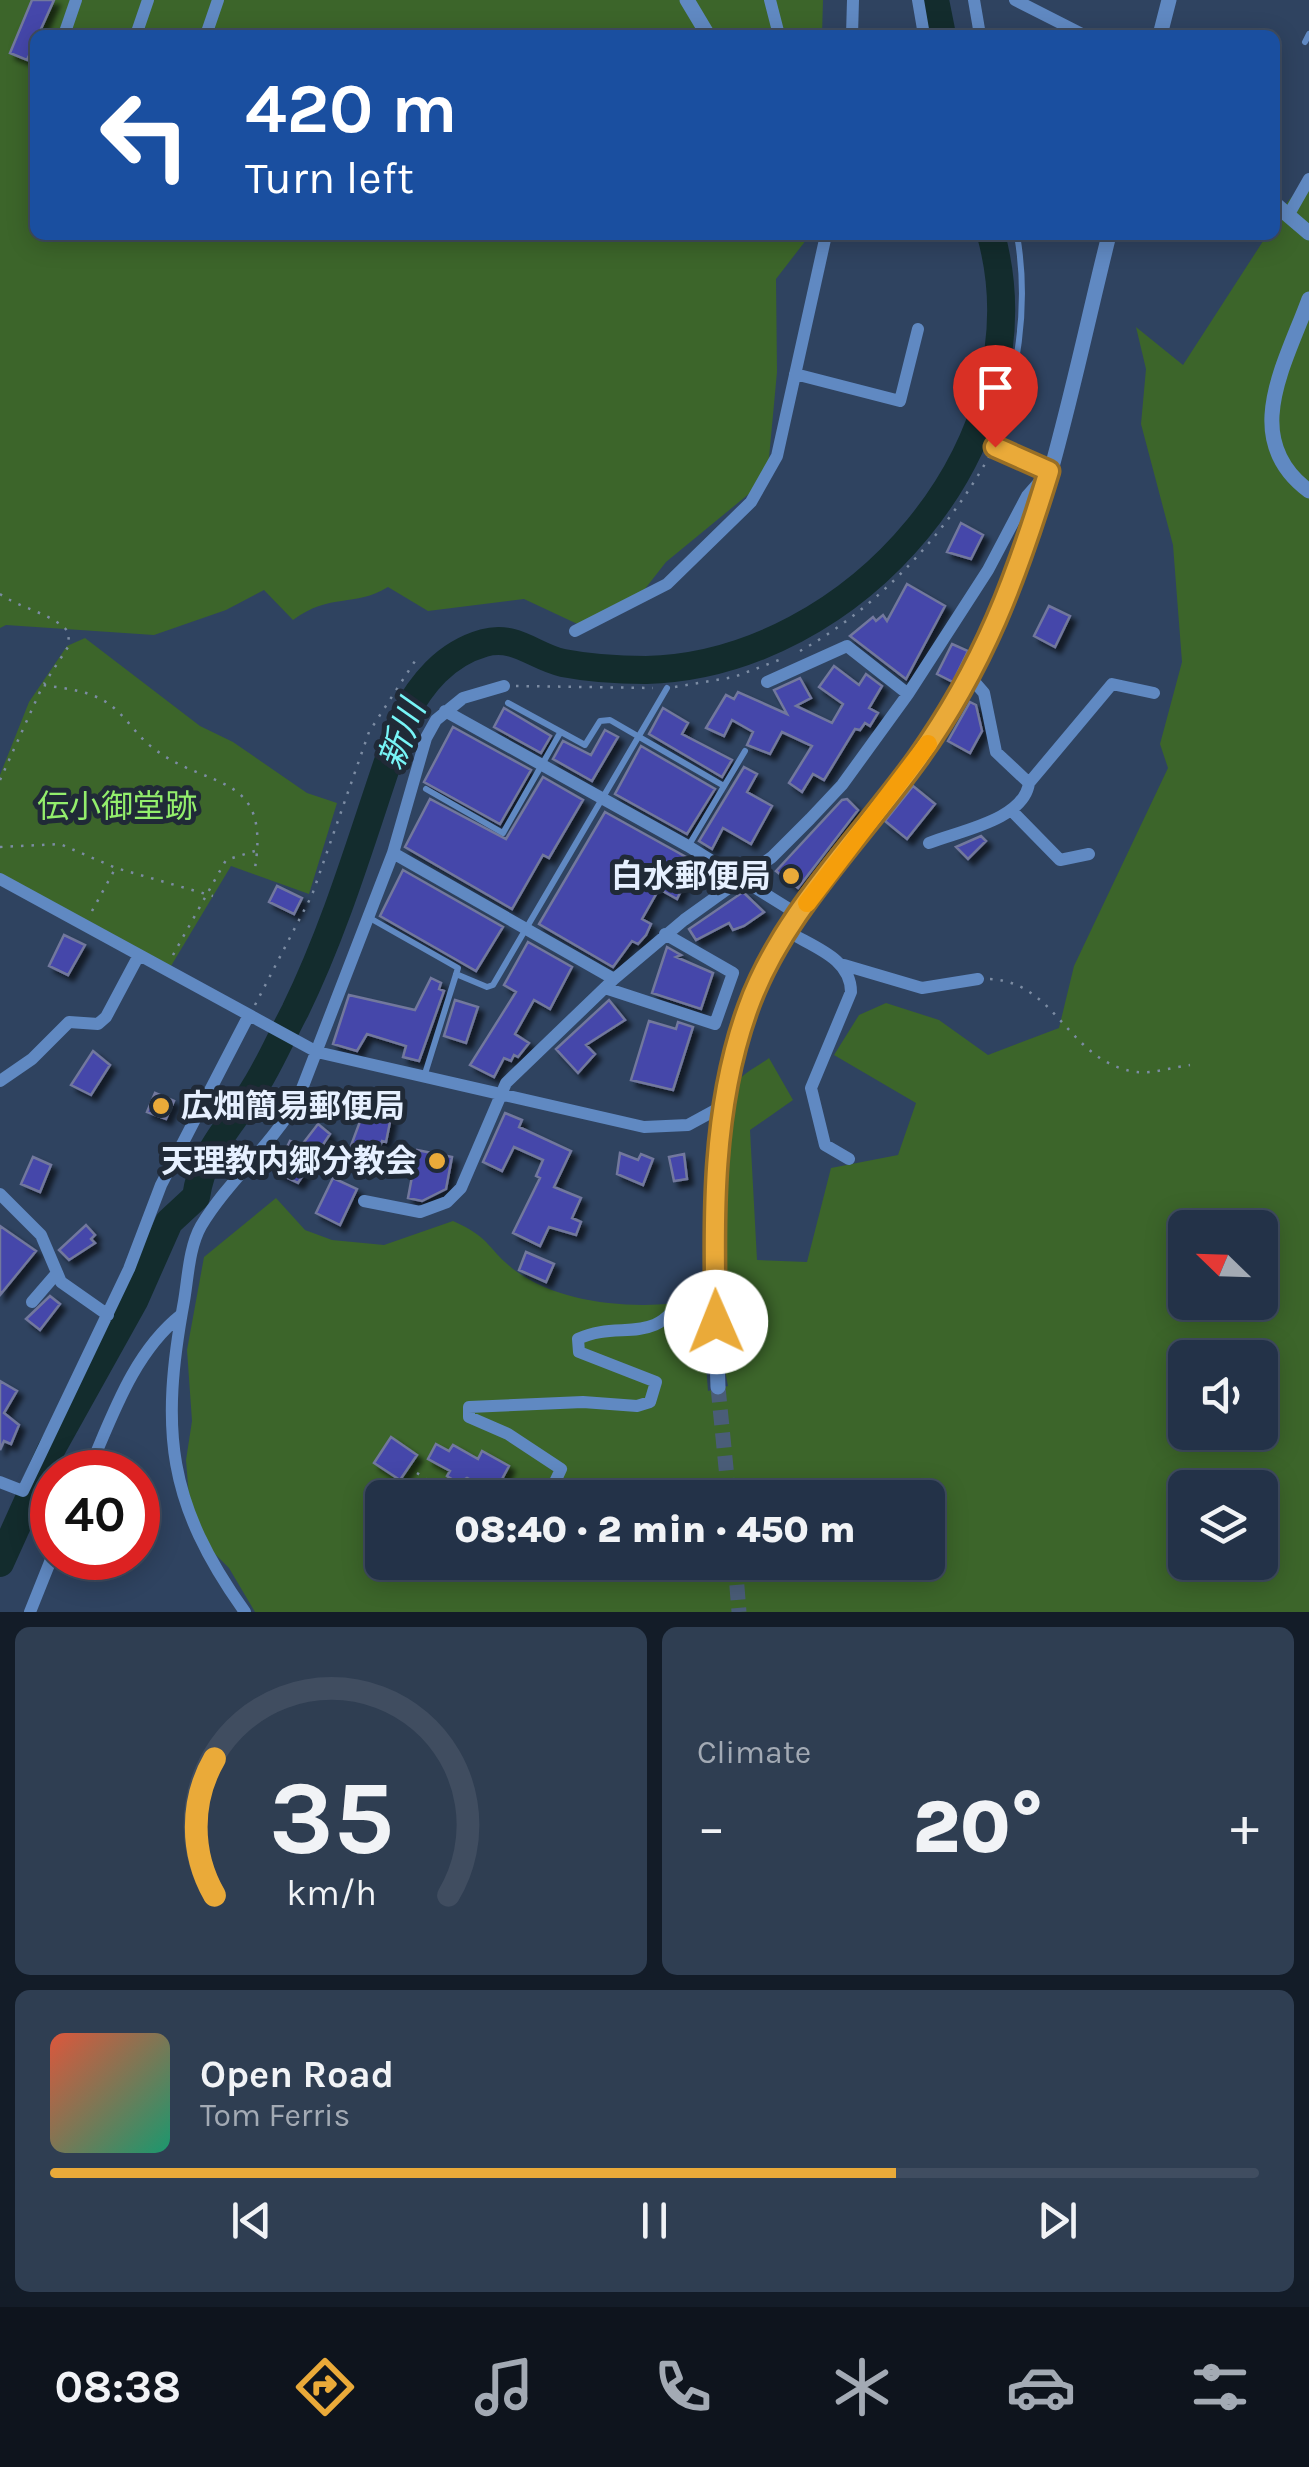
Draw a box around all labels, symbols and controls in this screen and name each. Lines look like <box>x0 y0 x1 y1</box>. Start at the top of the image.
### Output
text: 420 m <box>245 68 457 150</box>
icon: left <box>80 70 210 200</box>
text: Turn left <box>245 152 414 204</box>
pin <box>953 345 1038 448</box>
icon: arrive <box>968 360 1023 415</box>
water label: 新川 <box>370 691 435 775</box>
park label: 伝小御堂跡 <box>37 788 197 825</box>
place label: 白水郵便局 <box>611 858 771 895</box>
marker: 白水郵便局 <box>780 865 802 887</box>
place label: 広畑簡易郵便局 <box>181 1088 405 1125</box>
marker: 広畑簡易郵便局 <box>150 1095 172 1117</box>
place label: 天理教内郷分教会 <box>161 1143 417 1180</box>
marker: 天理教内郷分教会 <box>426 1150 448 1172</box>
north arrow <box>1168 1210 1278 1320</box>
map controls <box>1168 1210 1278 1580</box>
position arrow <box>664 1270 768 1374</box>
button: sound <box>1168 1340 1278 1450</box>
speed limit sign: 40 <box>30 1450 160 1580</box>
button: layers <box>1168 1470 1278 1580</box>
text: 08:40 · 2 min · 450 m <box>454 1507 856 1552</box>
text: Climate <box>697 1734 811 1771</box>
text: 35 <box>268 1758 394 1879</box>
text: 20° <box>913 1783 1043 1871</box>
text: − <box>697 1795 726 1859</box>
text: + <box>1230 1795 1259 1859</box>
text: km/h <box>286 1872 376 1914</box>
text: Open Road <box>200 2052 394 2097</box>
text: Tom Ferris <box>200 2097 350 2134</box>
icon: previous <box>224 2193 279 2248</box>
icon: pause <box>627 2193 682 2248</box>
icon: next <box>1030 2193 1085 2248</box>
icon: directions <box>290 2352 360 2422</box>
icon: music <box>469 2352 539 2422</box>
icon: phone <box>648 2352 718 2422</box>
icon: climate <box>827 2352 897 2422</box>
icon: car <box>1006 2352 1076 2422</box>
icon: filters <box>1185 2352 1255 2422</box>
text: 08:38 <box>54 2361 181 2413</box>

